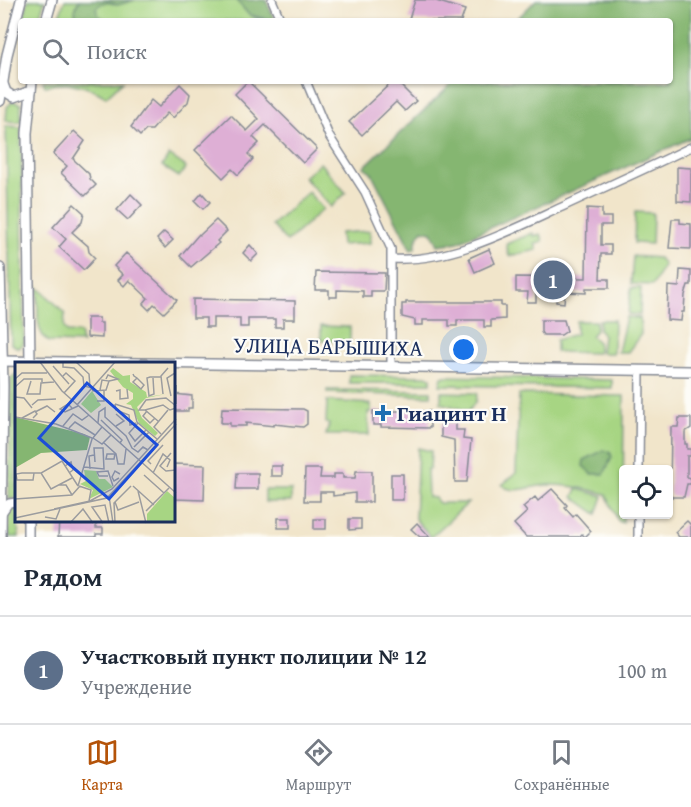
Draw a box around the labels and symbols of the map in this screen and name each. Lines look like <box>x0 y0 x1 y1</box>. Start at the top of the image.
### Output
pin: 1 <box>534 258 572 302</box>
street label: УЛИЦА БАРЫШИХА <box>233 328 424 364</box>
your location <box>449 335 478 364</box>
inset map <box>15 362 176 522</box>
place label: Гиацинт Н <box>397 397 506 429</box>
marker: Гиацинт Н <box>374 404 392 422</box>

